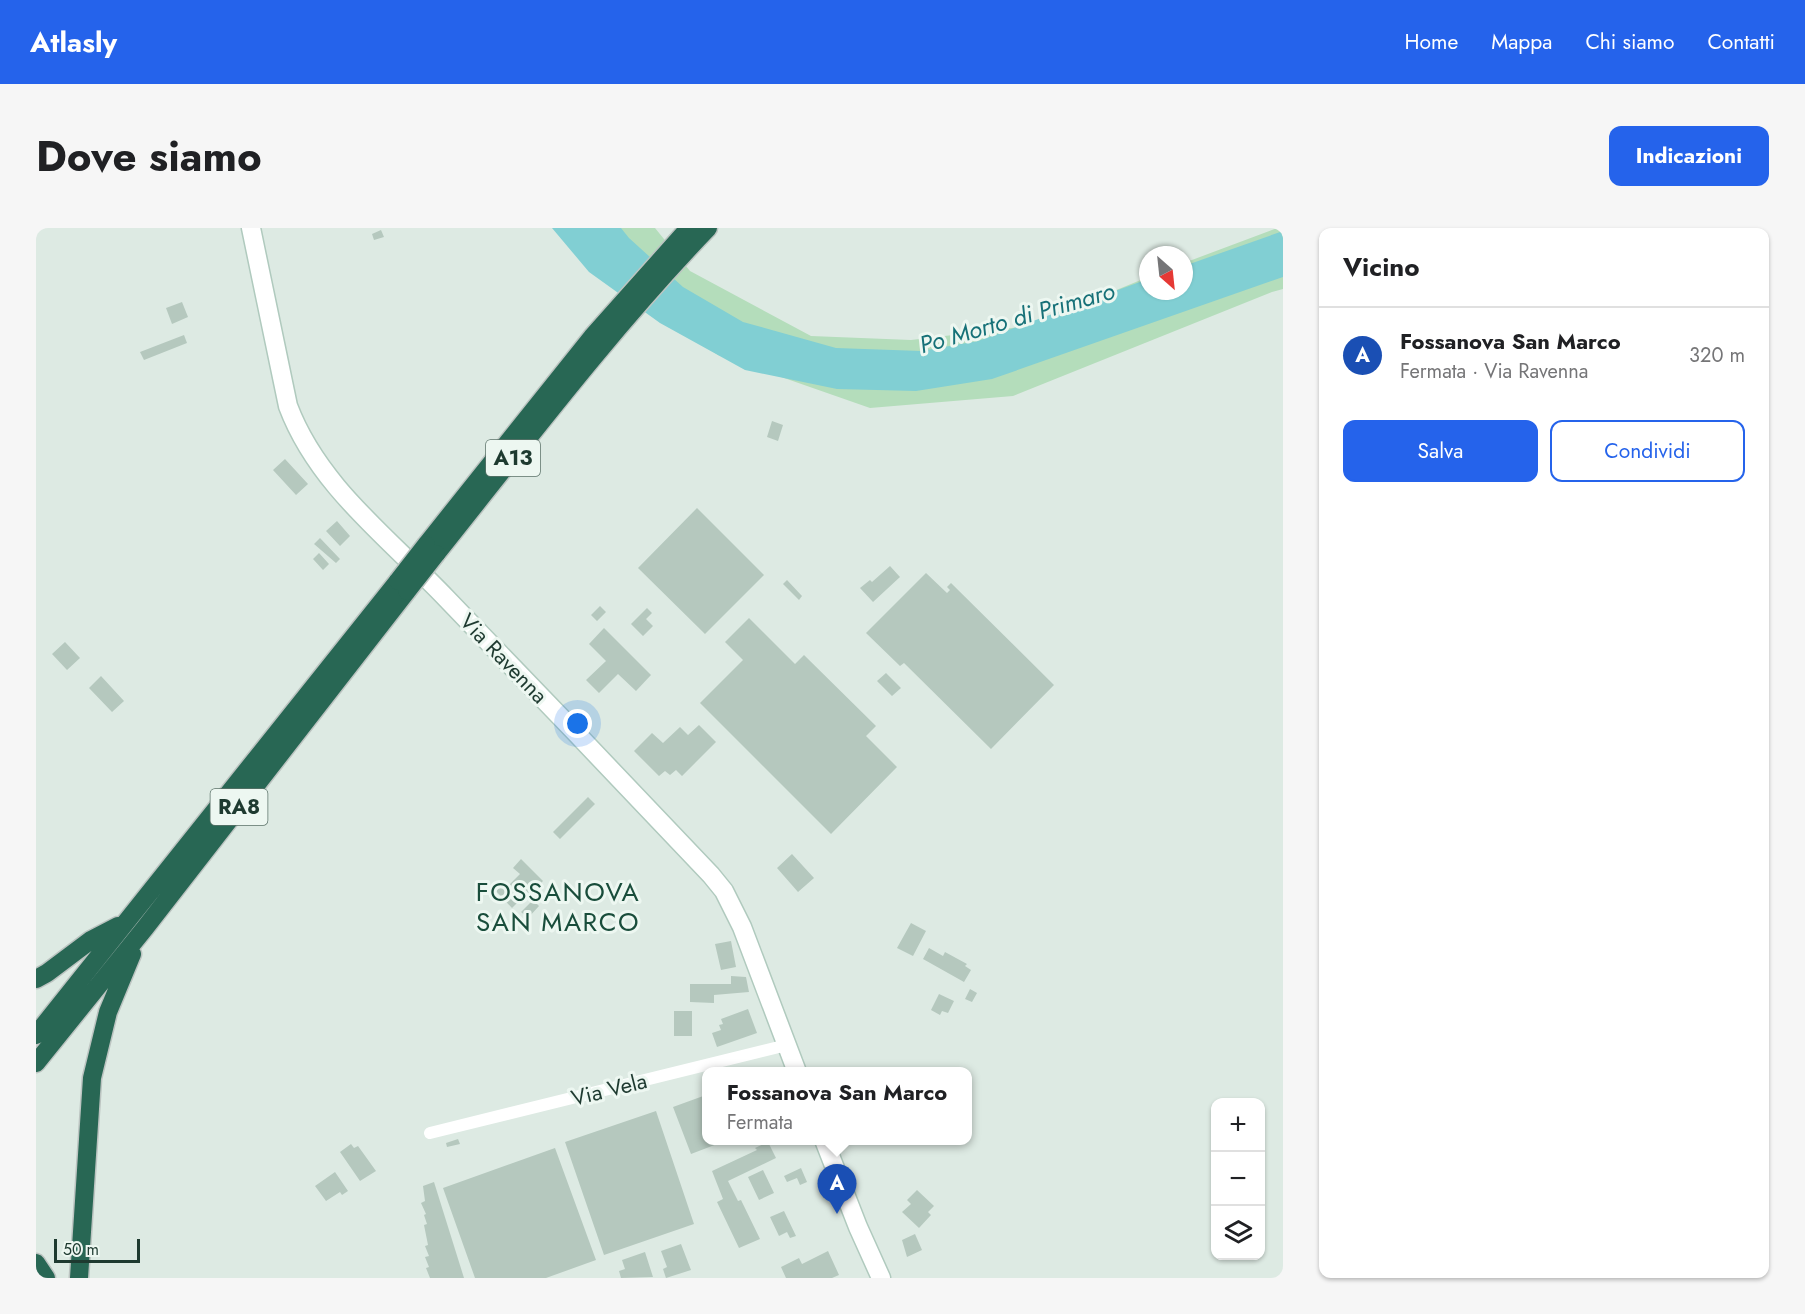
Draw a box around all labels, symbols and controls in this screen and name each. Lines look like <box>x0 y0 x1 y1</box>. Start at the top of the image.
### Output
text: Atlasly <box>30 22 117 63</box>
text: Home <box>1405 27 1458 57</box>
text: Mappa <box>1491 27 1552 57</box>
text: Chi siamo <box>1585 27 1674 57</box>
text: Contatti <box>1707 27 1775 57</box>
text: Dove siamo <box>36 126 262 187</box>
button: Indicazioni <box>1609 126 1769 186</box>
north arrow <box>1139 246 1193 300</box>
text: Vicino <box>1343 248 1420 286</box>
water label: Po Morto di Primaro <box>915 273 1119 362</box>
text: Fossanova San Marco <box>1400 325 1621 357</box>
text: A <box>1355 341 1370 370</box>
text: 320 m <box>1689 341 1745 370</box>
text: Fermata · Via Ravenna <box>1400 357 1588 386</box>
button: Salva <box>1343 420 1538 482</box>
button: Condividi <box>1550 420 1745 482</box>
road number: A13 <box>486 440 540 476</box>
street label: Via Ravenna <box>453 606 555 710</box>
your location <box>563 709 592 738</box>
road number: RA8 <box>210 789 268 825</box>
district label: FOSSANOVA SAN MARCO <box>476 873 640 941</box>
street label: Via Vela <box>568 1064 650 1114</box>
popup <box>702 1067 972 1145</box>
text: Fossanova San Marco <box>727 1076 947 1108</box>
map controls <box>1211 1098 1265 1260</box>
button: + <box>1211 1098 1265 1152</box>
text: Fermata <box>727 1108 793 1137</box>
button: − <box>1211 1152 1265 1206</box>
pin: A <box>818 1164 856 1214</box>
button: layers <box>1211 1206 1265 1260</box>
scale bar <box>54 1236 140 1264</box>
text: 50 m <box>63 1238 99 1261</box>

